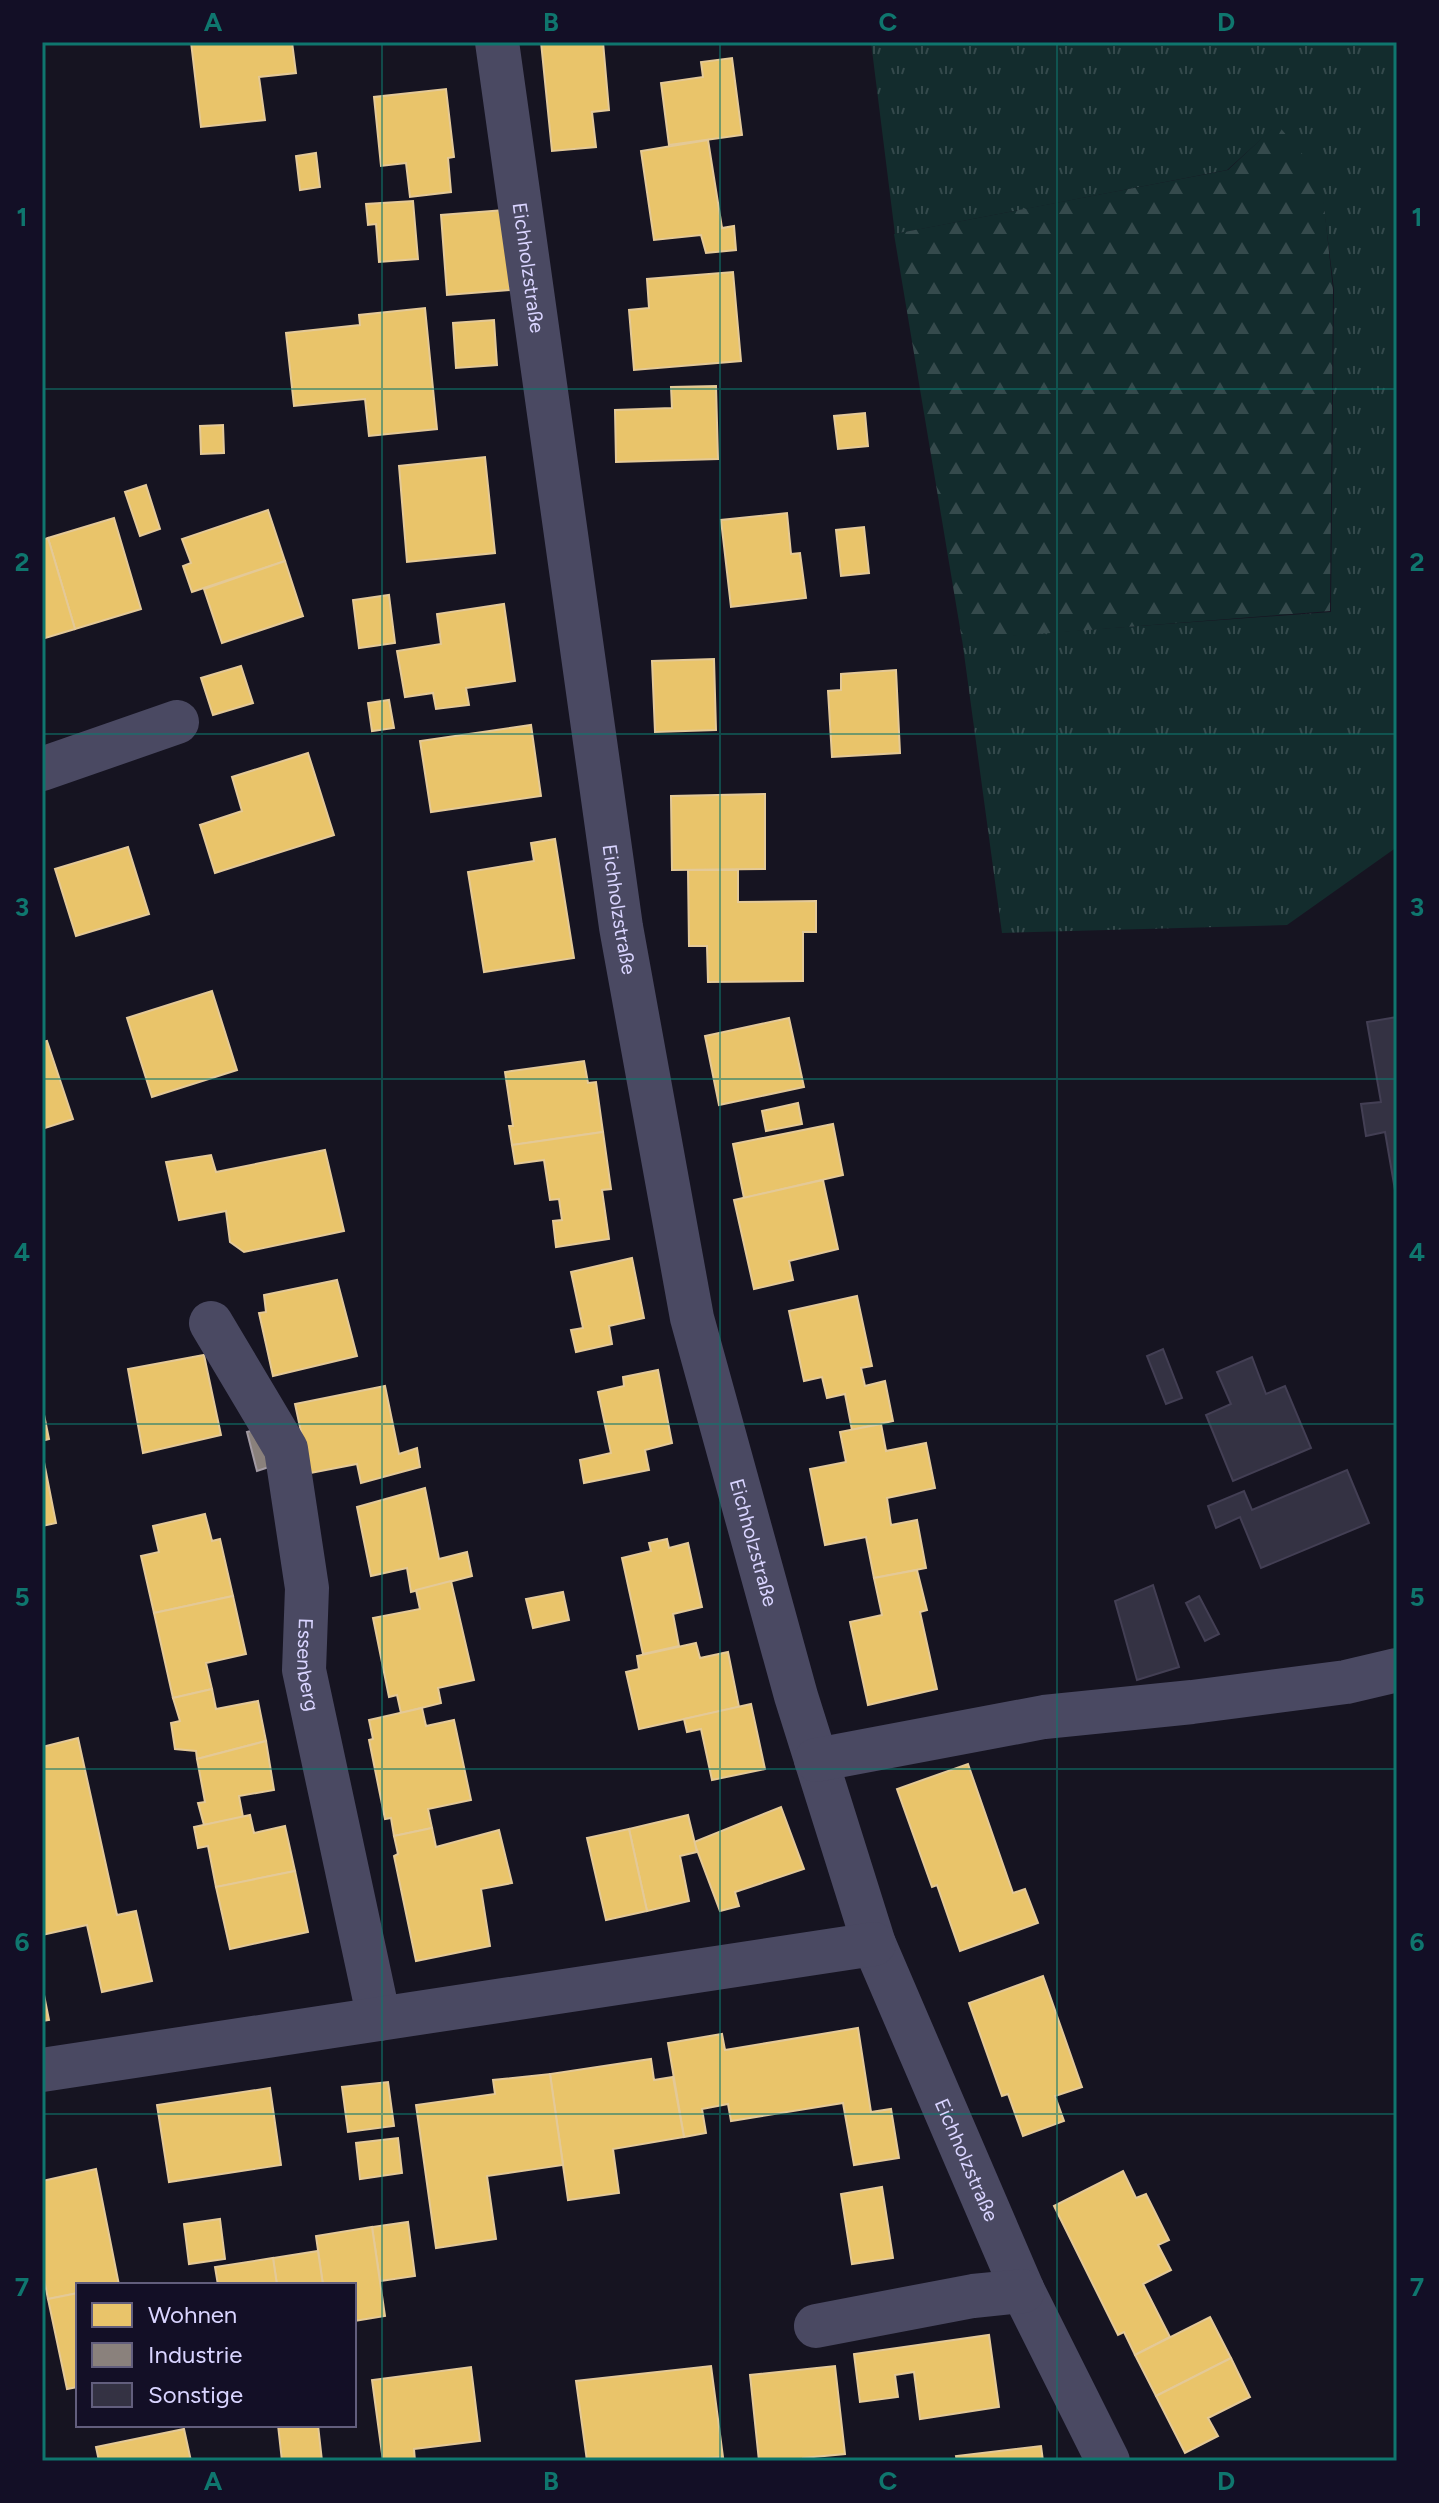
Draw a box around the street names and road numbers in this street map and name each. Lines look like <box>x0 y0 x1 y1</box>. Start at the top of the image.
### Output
street label: Eichholzstraße <box>508 201 550 335</box>
street label: Eichholzstraße <box>598 843 641 977</box>
street label: Eichholzstraße <box>725 1476 783 1609</box>
street label: Essenberg <box>292 1617 324 1713</box>
street label: Eichholzstraße <box>930 2095 1004 2225</box>

